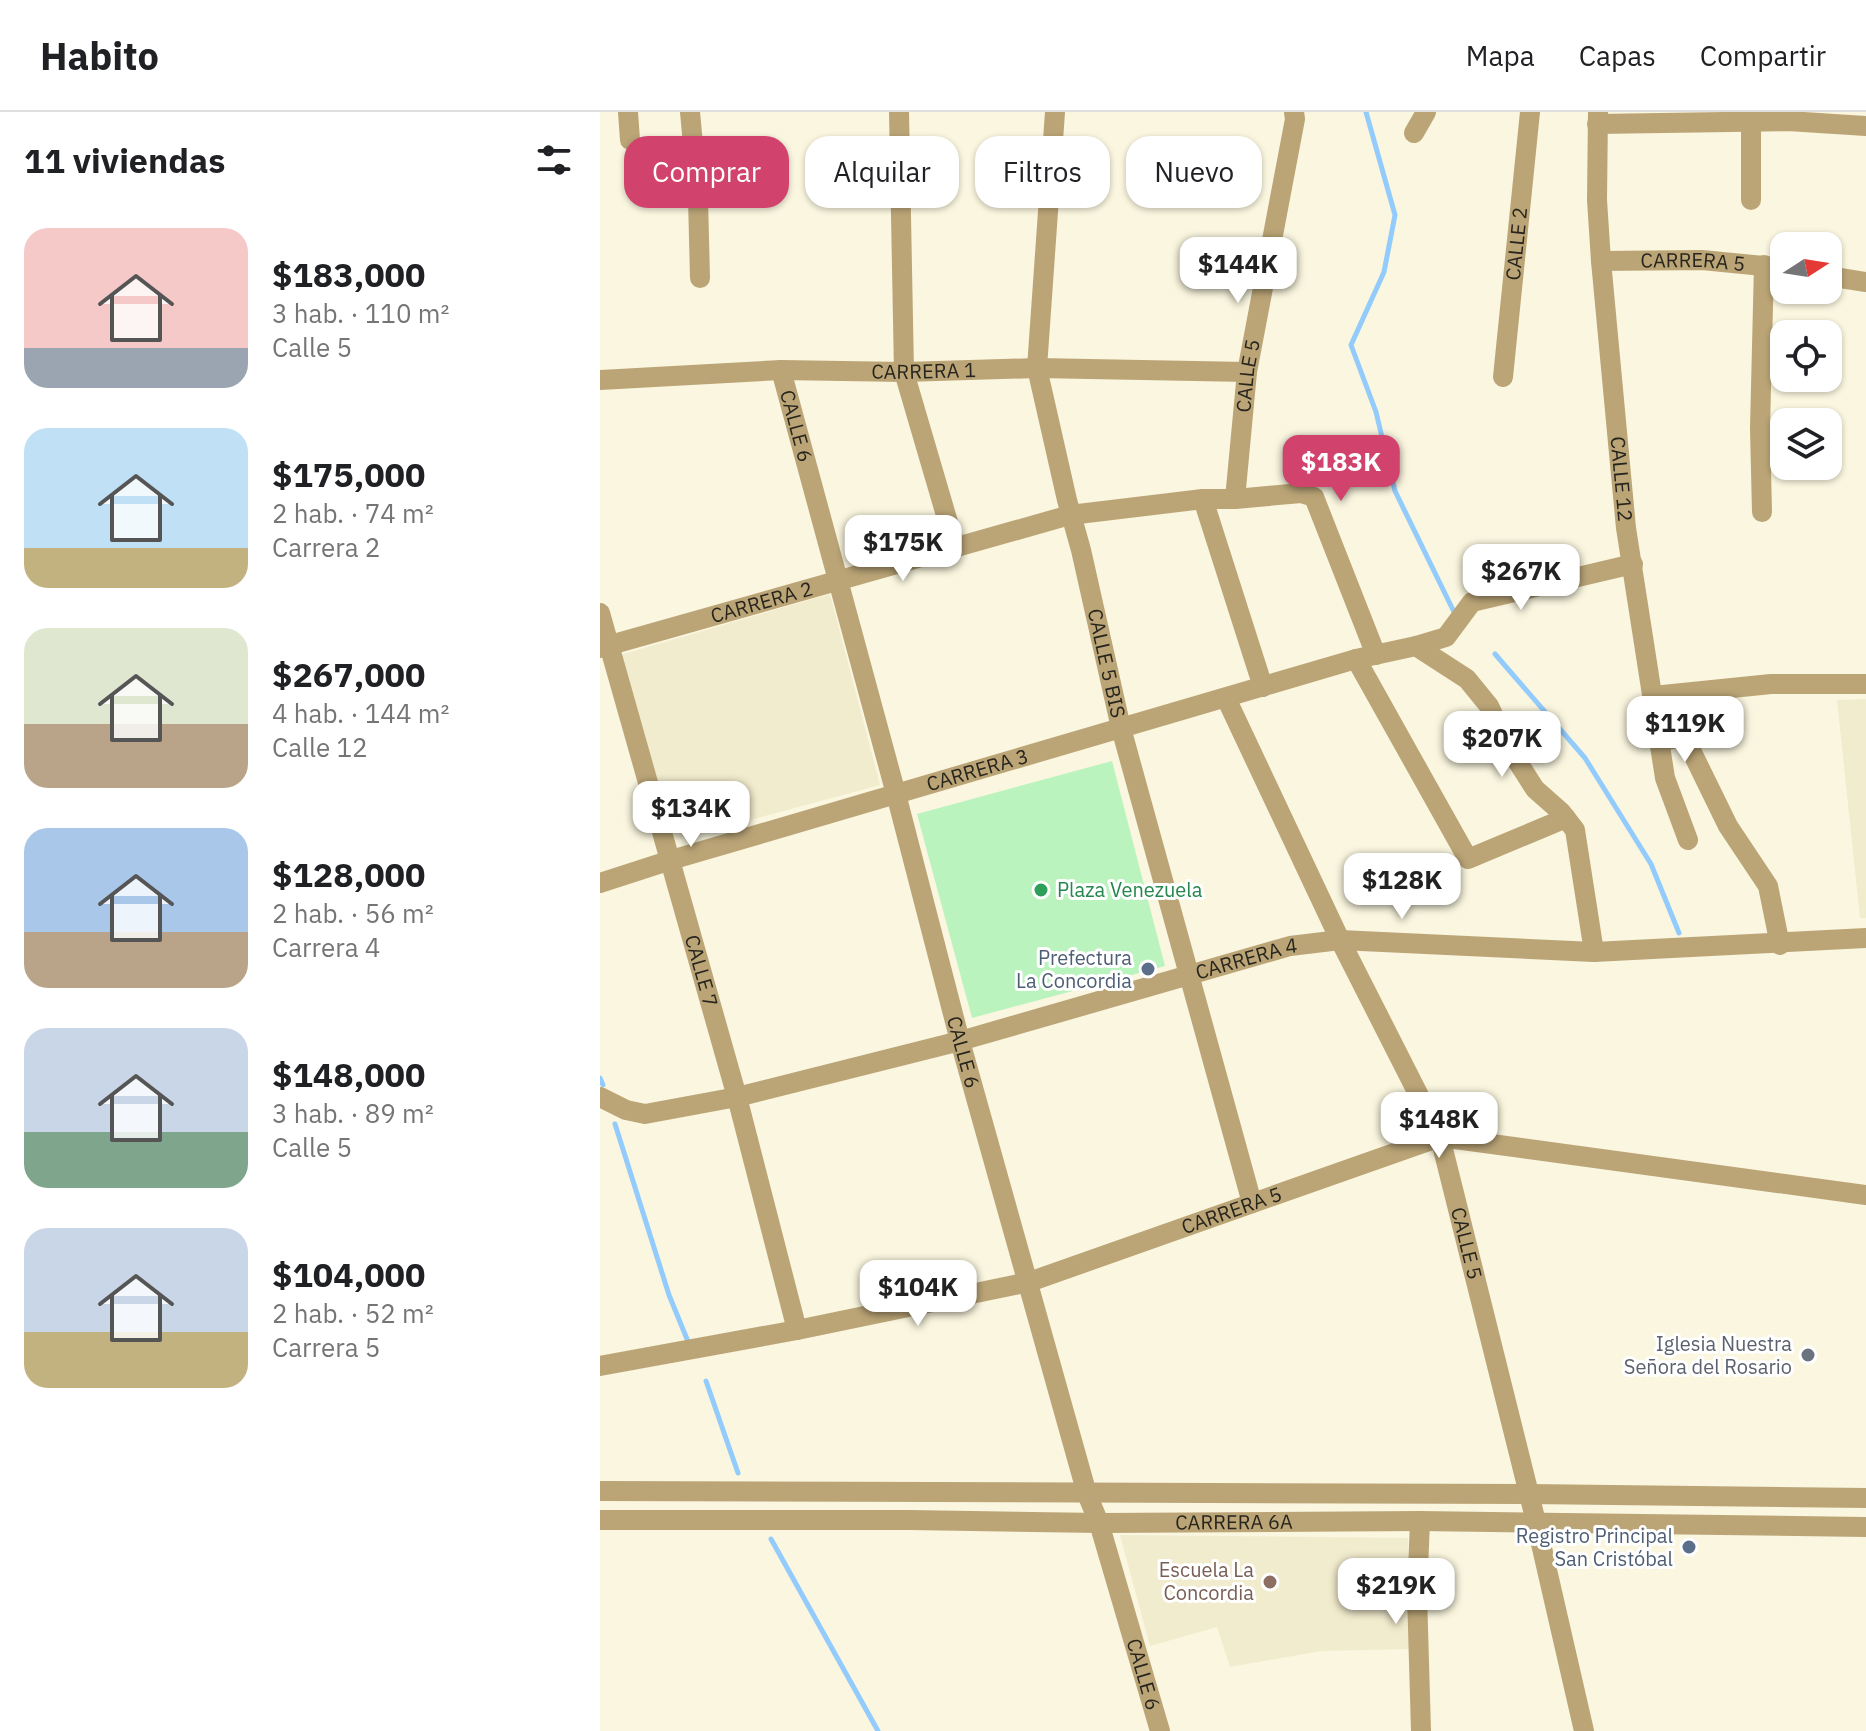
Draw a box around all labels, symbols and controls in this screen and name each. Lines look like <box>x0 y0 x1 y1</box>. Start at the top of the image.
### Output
text: Habito <box>40 31 159 80</box>
text: Mapa <box>1466 37 1535 74</box>
text: Capas <box>1579 37 1656 74</box>
text: Compartir <box>1700 37 1826 74</box>
chip: Comprar <box>624 136 789 208</box>
chip: Alquilar <box>805 136 959 208</box>
chip: Filtros <box>975 136 1110 208</box>
chip: Nuevo <box>1126 136 1262 208</box>
text: 11 viviendas <box>24 138 225 182</box>
icon: filters <box>532 138 576 182</box>
street label: CALLE 2 <box>1499 206 1533 282</box>
north arrow <box>1770 232 1842 304</box>
map controls <box>1770 232 1842 480</box>
pin: $144K <box>1182 237 1294 305</box>
text: $144K <box>1198 246 1278 280</box>
street label: CARRERA 5 <box>1640 246 1747 277</box>
text: $183,000 <box>272 252 425 296</box>
icon: home <box>88 260 184 356</box>
text: 3 hab. · 110 m² <box>272 296 449 330</box>
button: locate <box>1770 320 1842 392</box>
text: Calle 5 <box>272 330 352 364</box>
street label: CALLE 5 <box>1229 337 1266 413</box>
street label: CARRERA 1 <box>871 356 977 385</box>
street label: CALLE 6 <box>774 387 819 465</box>
button: layers <box>1770 408 1842 480</box>
pin: $183K <box>1285 435 1397 503</box>
street label: CALLE 12 <box>1604 435 1639 523</box>
text: $183K <box>1301 444 1381 478</box>
text: $175,000 <box>272 452 425 496</box>
icon: home <box>88 460 184 556</box>
text: 2 hab. · 74 m² <box>272 496 434 530</box>
pin: $175K <box>847 515 959 583</box>
text: $175K <box>863 524 943 558</box>
text: Carrera 2 <box>272 530 380 564</box>
pin: $267K <box>1465 544 1577 612</box>
text: $267K <box>1481 553 1561 587</box>
street label: CARRERA 2 <box>707 575 816 629</box>
street label: CALLE 5 BIS <box>1082 606 1132 720</box>
text: $267,000 <box>272 652 425 696</box>
icon: home <box>88 660 184 756</box>
text: 4 hab. · 144 m² <box>272 696 449 730</box>
pin: $119K <box>1629 696 1741 764</box>
text: $119K <box>1645 705 1725 739</box>
pin: $207K <box>1446 711 1558 779</box>
text: $207K <box>1462 720 1542 754</box>
text: Calle 12 <box>272 730 368 764</box>
street label: CARRERA 3 <box>923 742 1031 797</box>
pin: $134K <box>635 781 747 849</box>
text: $134K <box>651 790 731 824</box>
text: $128,000 <box>272 852 425 896</box>
pin: $128K <box>1346 853 1458 921</box>
icon: home <box>88 860 184 956</box>
text: $128K <box>1362 862 1442 896</box>
place label: Plaza Venezuela <box>1057 876 1203 903</box>
marker: Plaza Venezuela <box>1032 881 1050 899</box>
text: 2 hab. · 56 m² <box>272 896 434 930</box>
text: Carrera 4 <box>272 930 380 964</box>
street label: CARRERA 4 <box>1192 931 1299 986</box>
street label: CALLE 7 <box>679 932 725 1010</box>
place label: Prefectura La Concordia <box>1016 944 1132 994</box>
marker: Prefectura La Concordia <box>1139 960 1157 978</box>
street label: CALLE 6 <box>941 1013 987 1091</box>
text: $148,000 <box>272 1052 425 1096</box>
icon: home <box>88 1060 184 1156</box>
pin: $148K <box>1383 1092 1495 1160</box>
text: 3 hab. · 89 m² <box>272 1096 434 1130</box>
text: $148K <box>1399 1101 1479 1135</box>
text: Calle 5 <box>272 1130 352 1164</box>
street label: CARRERA 5 <box>1177 1180 1285 1240</box>
street label: CALLE 5 <box>1445 1204 1489 1282</box>
text: $104,000 <box>272 1252 425 1296</box>
icon: home <box>88 1260 184 1356</box>
pin: $104K <box>862 1260 974 1328</box>
text: $104K <box>878 1269 958 1303</box>
text: 2 hab. · 52 m² <box>272 1296 434 1330</box>
text: Carrera 5 <box>272 1330 380 1364</box>
place label: Iglesia Nuestra Señora del Rosario <box>1624 1330 1792 1380</box>
marker: Iglesia Nuestra Señora del Rosario <box>1799 1346 1817 1364</box>
street label: CARRERA 6A <box>1175 1508 1293 1536</box>
place label: Registro Principal San Cristóbal <box>1516 1522 1673 1572</box>
marker: Registro Principal San Cristóbal <box>1680 1538 1698 1556</box>
place label: Escuela La Concordia <box>1159 1556 1254 1606</box>
pin: $219K <box>1340 1558 1452 1626</box>
text: $219K <box>1356 1567 1436 1601</box>
marker: Escuela La Concordia <box>1261 1573 1279 1591</box>
street label: CALLE 6 <box>1121 1635 1167 1713</box>

